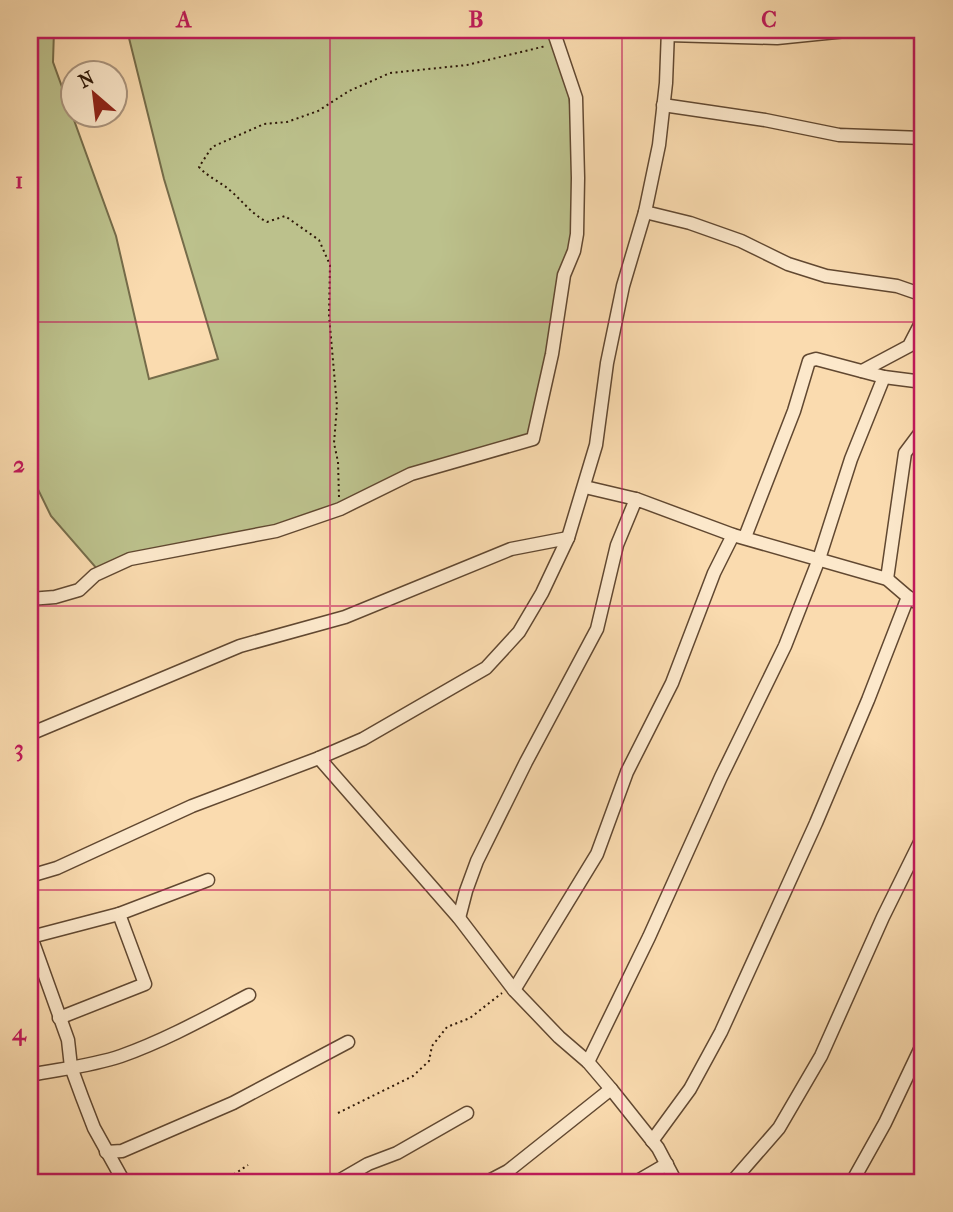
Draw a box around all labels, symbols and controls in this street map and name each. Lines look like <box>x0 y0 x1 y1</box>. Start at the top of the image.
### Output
text: A <box>175 6 193 33</box>
text: B <box>469 6 484 33</box>
text: C <box>761 6 777 33</box>
north arrow <box>60 60 130 130</box>
text: N <box>75 67 99 93</box>
text: 1 <box>15 167 23 194</box>
text: 2 <box>13 451 25 478</box>
text: 3 <box>14 735 24 762</box>
text: 4 <box>11 1019 27 1046</box>

